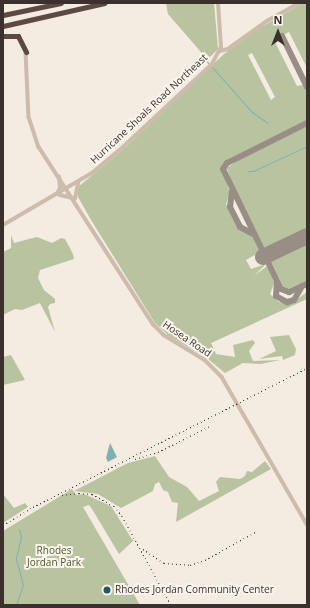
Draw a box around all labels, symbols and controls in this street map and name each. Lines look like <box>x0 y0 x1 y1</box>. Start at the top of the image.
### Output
north arrow <box>258 12 298 52</box>
text: N <box>274 12 282 27</box>
street label: Hurricane Shoals Road Northeast <box>88 52 210 166</box>
street label: Hosea Road <box>161 318 213 360</box>
park label: Rhodes Jordan Park <box>27 544 81 568</box>
place label: Rhodes Jordan Community Center <box>115 584 274 596</box>
marker: Rhodes Jordan Community Center <box>102 585 112 595</box>

